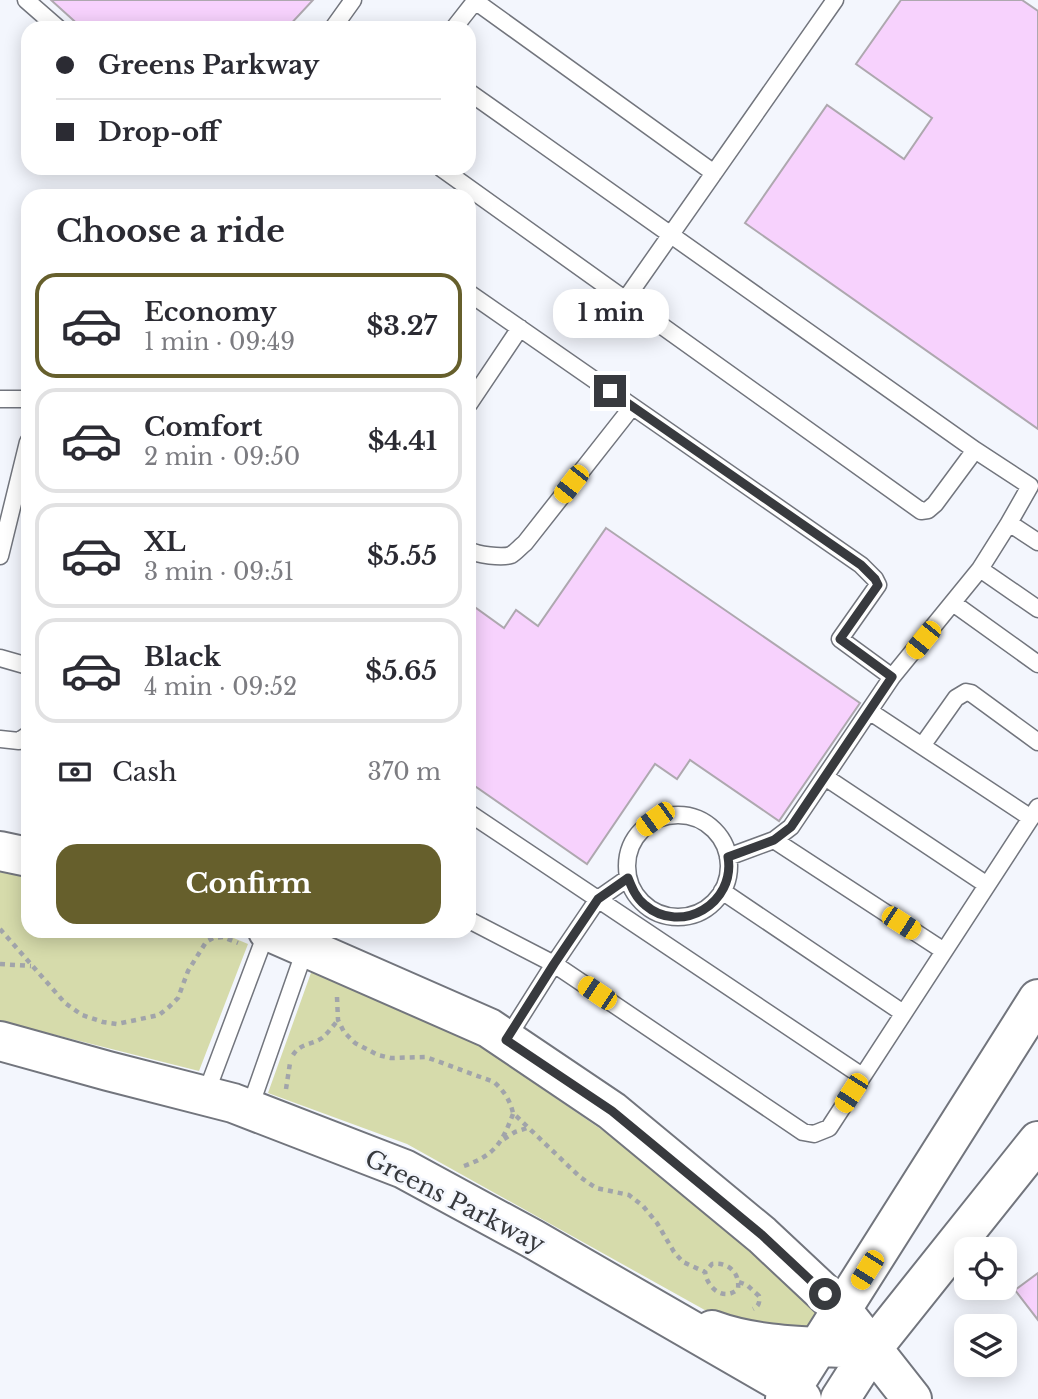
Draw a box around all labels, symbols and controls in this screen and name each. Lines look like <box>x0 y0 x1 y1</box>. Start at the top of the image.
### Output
text: Greens Parkway <box>98 49 319 81</box>
text: Drop-off <box>98 116 219 148</box>
text: Choose a ride <box>56 211 285 251</box>
callout: 1 min <box>552 290 668 338</box>
icon: car <box>60 294 123 357</box>
text: Economy <box>144 296 277 328</box>
text: 1 min <box>578 299 644 327</box>
text: $3.27 <box>367 310 437 342</box>
text: 1 min · 09:49 <box>144 328 295 356</box>
route end <box>594 375 626 407</box>
icon: car <box>60 409 123 472</box>
text: Comfort <box>144 411 262 443</box>
text: $4.41 <box>368 425 437 457</box>
text: 2 min · 09:50 <box>144 443 300 471</box>
car <box>550 461 593 507</box>
icon: car <box>60 524 123 587</box>
text: XL <box>144 526 186 558</box>
text: $5.55 <box>367 540 437 572</box>
text: 3 min · 09:51 <box>144 558 294 586</box>
car <box>902 617 945 663</box>
icon: car <box>60 639 123 702</box>
text: Black <box>144 641 221 673</box>
text: $5.65 <box>365 655 437 687</box>
text: 4 min · 09:52 <box>144 673 297 701</box>
icon: cash <box>56 753 94 791</box>
text: Cash <box>112 756 177 788</box>
text: 370 m <box>368 758 441 786</box>
car <box>632 798 679 840</box>
button: Confirm <box>56 844 441 924</box>
car <box>878 903 925 943</box>
car <box>574 973 621 1013</box>
car <box>831 1070 872 1116</box>
street label: Greens Parkway <box>360 1143 550 1259</box>
map controls <box>954 1237 1017 1377</box>
button: locate <box>954 1237 1017 1300</box>
car <box>847 1247 888 1293</box>
route start <box>809 1278 841 1310</box>
button: layers <box>954 1314 1017 1377</box>

